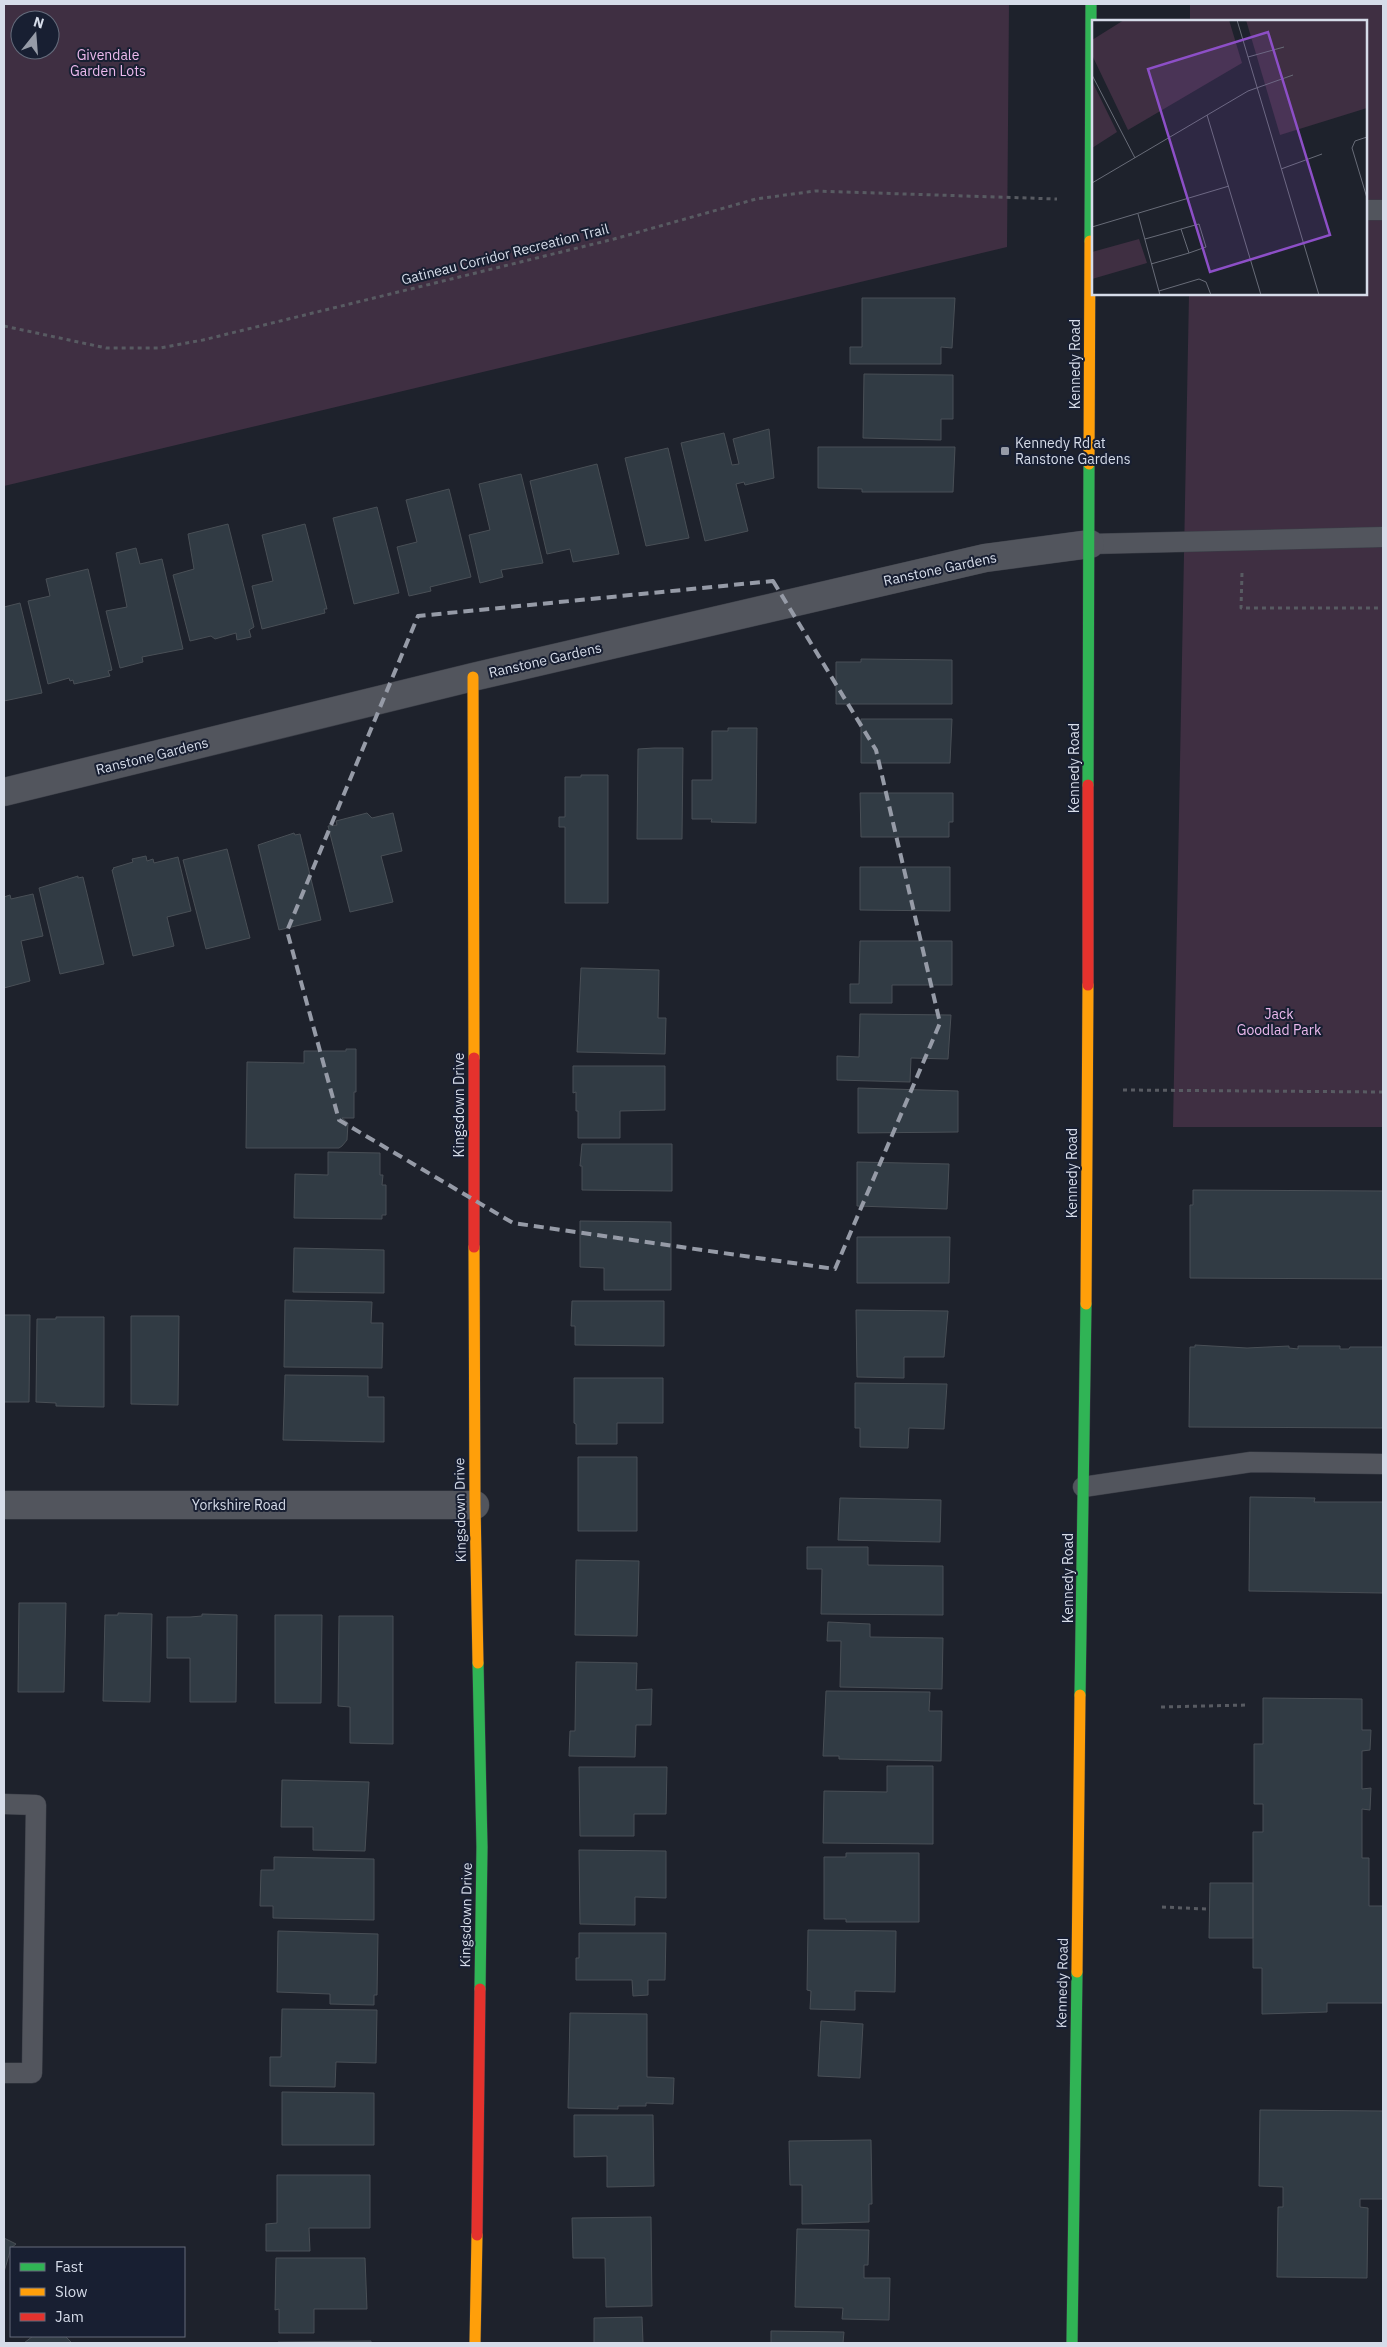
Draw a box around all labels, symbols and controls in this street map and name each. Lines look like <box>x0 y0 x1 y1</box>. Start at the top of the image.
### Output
north arrow <box>10 10 60 60</box>
text: N <box>31 12 46 33</box>
inset map <box>1092 20 1367 295</box>
park label: Givendale Garden Lots <box>70 46 146 80</box>
street label: Gatineau Corridor Recreation Trail <box>399 219 611 289</box>
street label: Kennedy Road <box>1066 319 1084 409</box>
place label: Kennedy Rd at Ranstone Gardens <box>1015 434 1131 468</box>
marker: Kennedy Rd at Ranstone Gardens <box>999 445 1011 457</box>
street label: Ranstone Gardens <box>882 548 999 590</box>
street label: Ranstone Gardens <box>487 638 603 682</box>
street label: Kennedy Road <box>1065 723 1083 813</box>
street label: Ranstone Gardens <box>94 733 210 779</box>
park label: Jack Goodlad Park <box>1237 1005 1322 1039</box>
street label: Kingsdown Drive <box>450 1052 468 1157</box>
street label: Kennedy Road <box>1063 1128 1081 1218</box>
street label: Kingsdown Drive <box>450 1457 470 1563</box>
street label: Yorkshire Road <box>192 1496 286 1514</box>
street label: Kennedy Road <box>1059 1533 1077 1623</box>
street label: Kingsdown Drive <box>456 1862 476 1968</box>
street label: Kennedy Road <box>1052 1938 1072 2028</box>
legend <box>10 2247 185 2337</box>
text: Fast <box>55 2257 83 2276</box>
text: Slow <box>55 2282 88 2301</box>
text: Jam <box>55 2307 84 2326</box>

